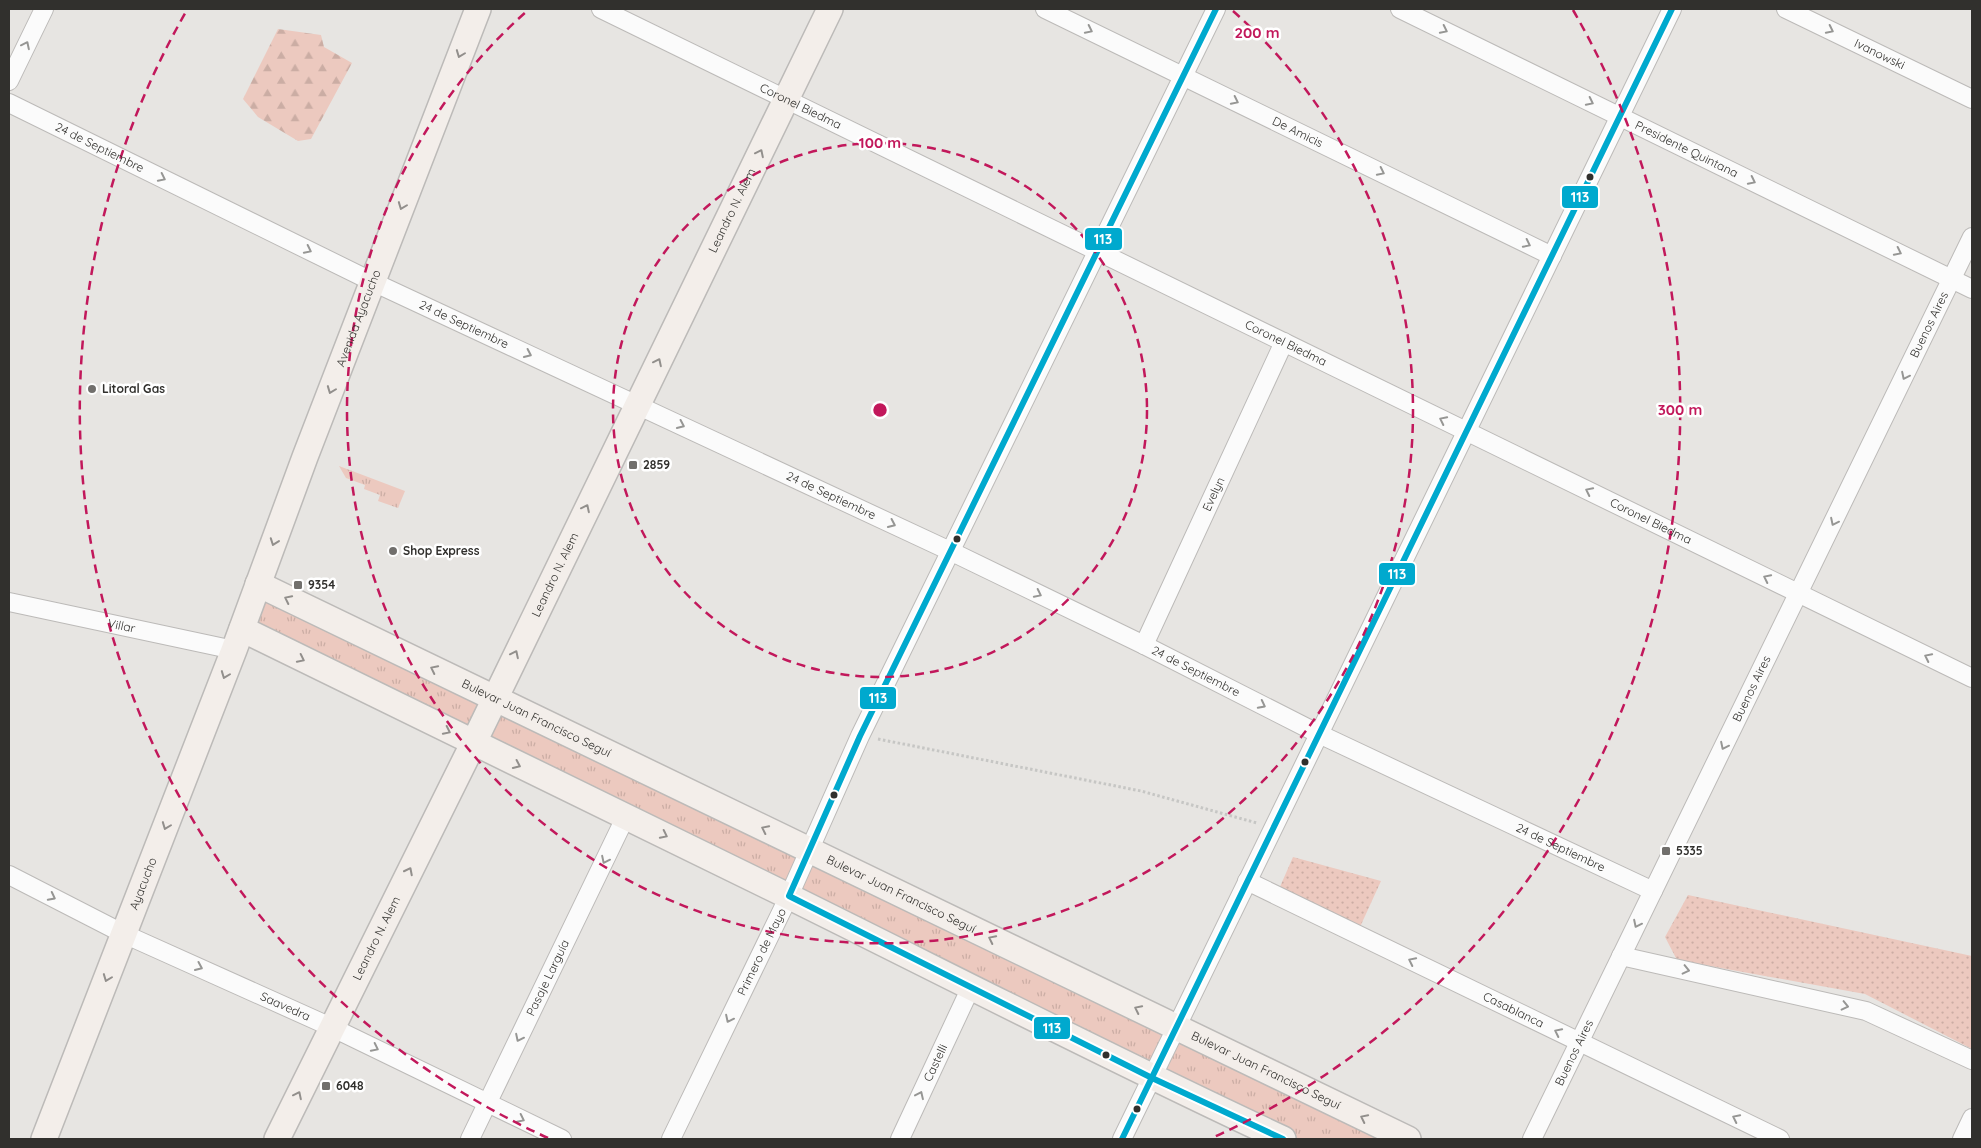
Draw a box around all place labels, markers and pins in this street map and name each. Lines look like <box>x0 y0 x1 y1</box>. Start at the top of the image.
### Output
unlabelled marker <box>1585 172 1595 182</box>
place label: Litoral Gas <box>102 381 165 396</box>
marker: Litoral Gas <box>86 383 98 395</box>
centre of rings <box>871 401 889 419</box>
place label: 2859 <box>643 457 670 472</box>
marker: 2859 <box>627 459 639 471</box>
unlabelled marker <box>952 534 962 544</box>
place label: Shop Express <box>403 543 480 558</box>
marker: Shop Express <box>387 545 399 557</box>
place label: 9354 <box>308 577 335 592</box>
marker: 9354 <box>292 579 304 591</box>
unlabelled marker <box>1300 757 1310 767</box>
unlabelled marker <box>829 790 839 800</box>
place label: 5335 <box>1676 843 1703 858</box>
marker: 5335 <box>1660 845 1672 857</box>
unlabelled marker <box>1101 1050 1111 1060</box>
place label: 6048 <box>336 1078 364 1093</box>
marker: 6048 <box>320 1080 332 1092</box>
unlabelled marker <box>1132 1104 1142 1114</box>

